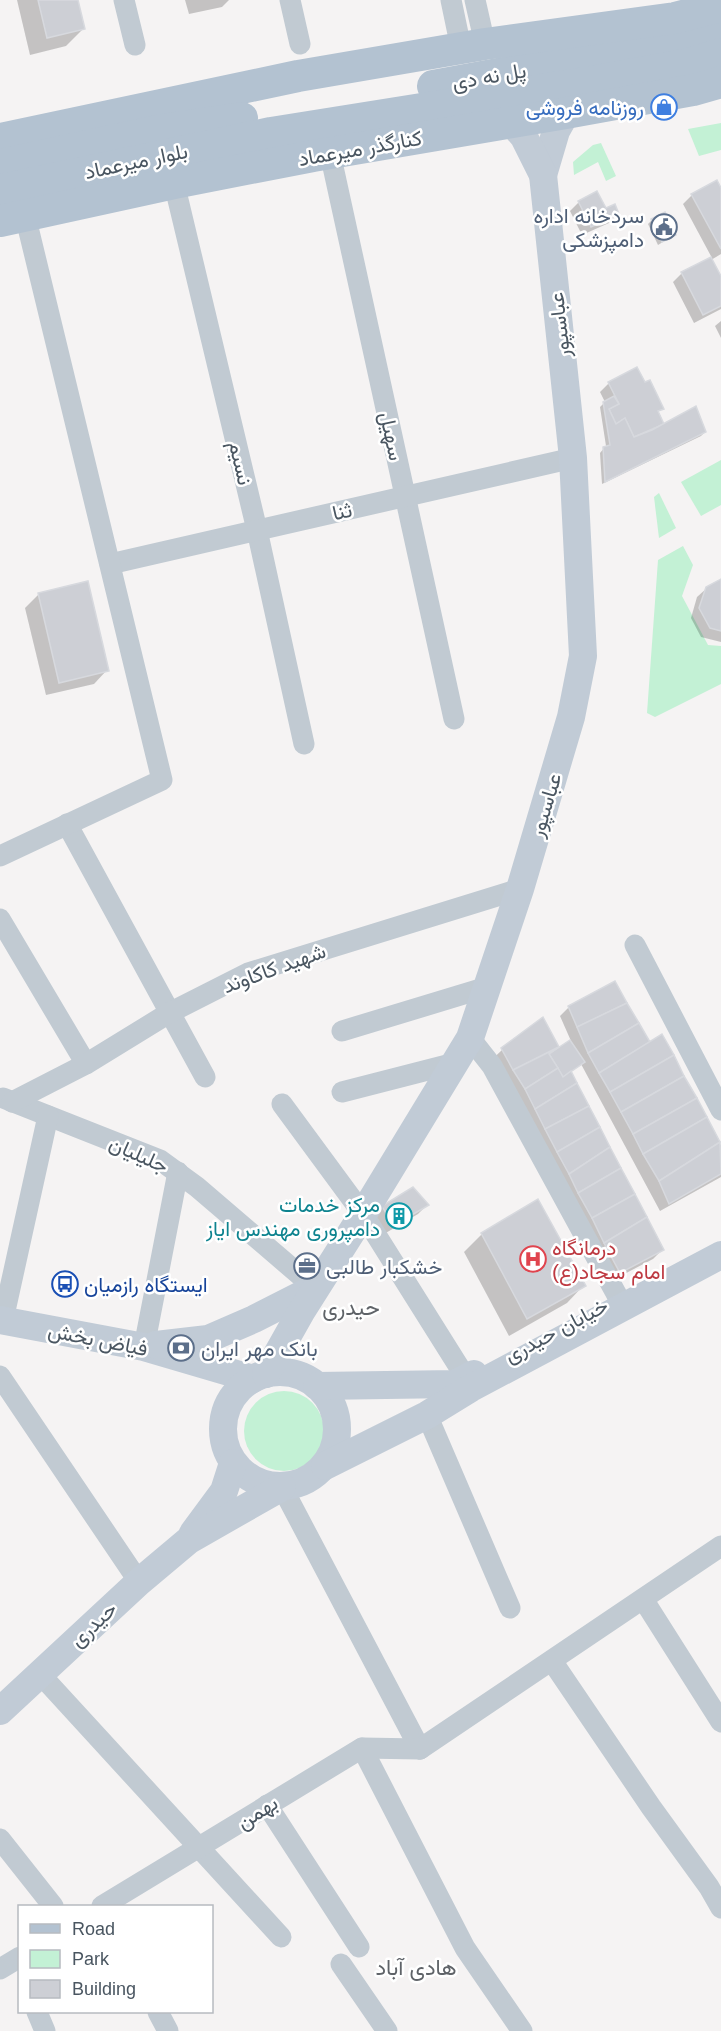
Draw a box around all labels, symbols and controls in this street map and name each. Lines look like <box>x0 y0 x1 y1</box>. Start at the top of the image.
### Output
street label: پل نه دی <box>450 58 528 97</box>
shop icon: روزنامه فروشی <box>649 92 679 122</box>
place label: روزنامه فروشی <box>526 96 644 121</box>
street label: کنارگذر میرعماد <box>296 126 424 172</box>
street label: بلوار میرعماد <box>82 139 190 185</box>
place label: سردخانه اداره دامپزشکی <box>534 204 644 254</box>
public building icon: سردخانه اداره دامپزشکی <box>649 212 679 242</box>
street label: عباسپور <box>544 291 577 360</box>
street label: سهیل <box>374 409 408 463</box>
street label: نسیم <box>222 439 257 488</box>
street label: ثنا <box>330 498 354 524</box>
street label: عباسپور <box>524 770 568 842</box>
street label: شهید کاکاوند <box>219 939 329 999</box>
street label: جلیلیان <box>105 1131 172 1178</box>
place label: مرکز خدمات دامپروری مهندس ایاز <box>205 1193 380 1243</box>
building icon: مرکز خدمات دامپروری مهندس ایاز <box>384 1201 414 1231</box>
place label: درمانگاه امام سجاد(ع) <box>552 1236 665 1286</box>
hospital icon: درمانگاه امام سجاد(ع) <box>518 1244 548 1274</box>
office icon: خشکبار طالبی <box>292 1251 322 1281</box>
place label: خشکبار طالبی <box>326 1255 442 1280</box>
bus stop icon: ایستگاه رازمیان <box>50 1269 80 1299</box>
place label: ایستگاه رازمیان <box>84 1273 208 1298</box>
street label: خیابان حیدری <box>500 1293 613 1369</box>
district label: حیدری <box>322 1295 380 1321</box>
street label: فیاض بخش <box>46 1318 150 1361</box>
bank icon: بانک مهر ایران <box>166 1333 196 1363</box>
place label: بانک مهر ایران <box>201 1337 318 1362</box>
street label: حیدری <box>65 1597 122 1653</box>
street label: بهمن <box>232 1791 283 1835</box>
legend <box>18 1905 213 2013</box>
text: Road <box>72 1919 115 1939</box>
text: Park <box>72 1949 110 1969</box>
district label: هادی آباد <box>375 1955 457 1981</box>
text: Building <box>72 1979 136 1999</box>

